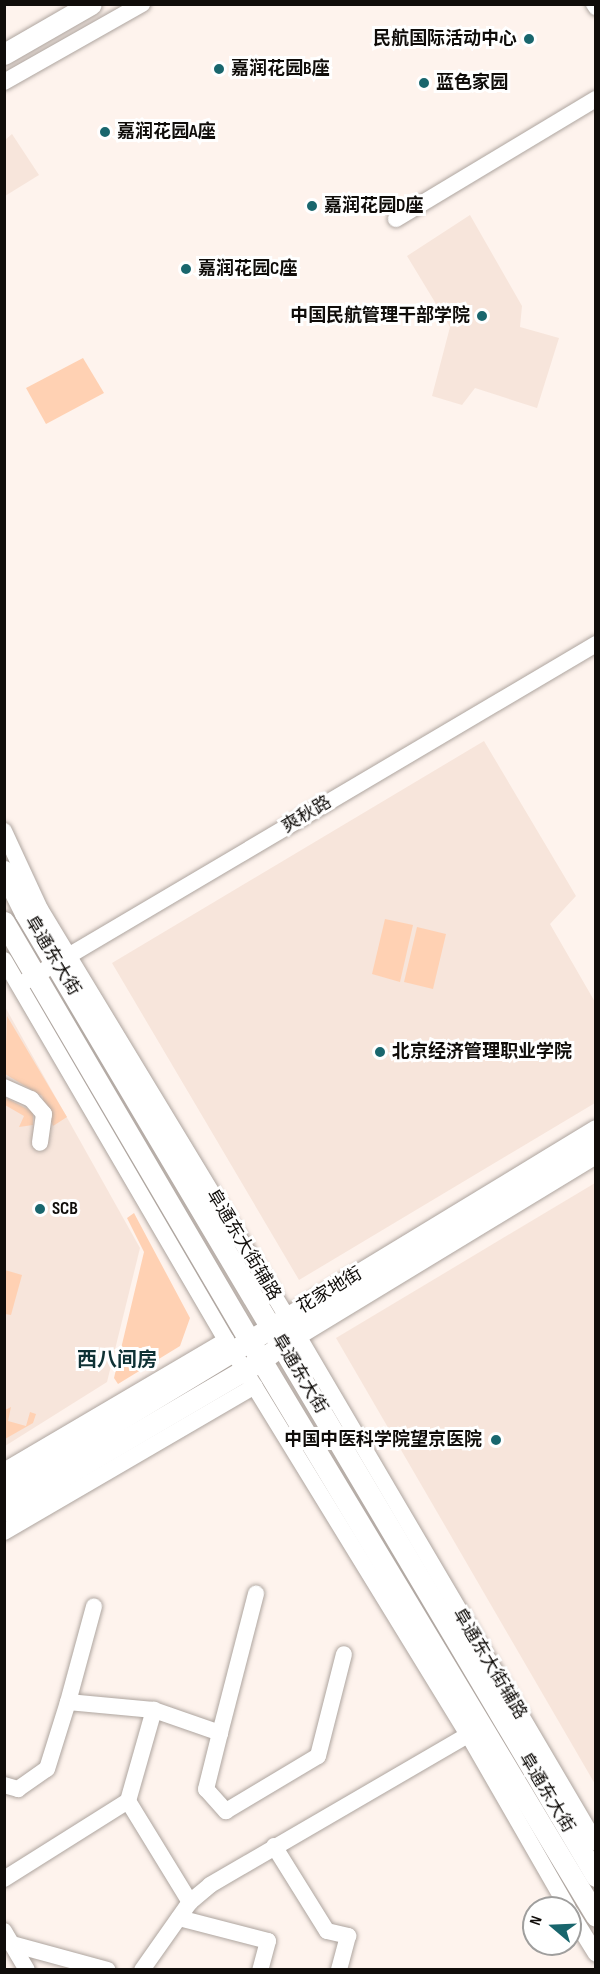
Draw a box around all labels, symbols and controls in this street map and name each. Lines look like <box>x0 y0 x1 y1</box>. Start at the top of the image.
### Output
place label: 民航国际活动中心 <box>373 28 517 50</box>
marker: 民航国际活动中心 <box>522 32 536 46</box>
place label: 嘉润花园B座 <box>231 58 330 80</box>
marker: 嘉润花园B座 <box>212 62 226 76</box>
place label: 蓝色家园 <box>436 72 508 94</box>
marker: 蓝色家园 <box>417 76 431 90</box>
place label: 嘉润花园A座 <box>117 121 216 143</box>
marker: 嘉润花园A座 <box>98 125 112 139</box>
place label: 嘉润花园D座 <box>324 195 423 217</box>
marker: 嘉润花园D座 <box>305 199 319 213</box>
place label: 嘉润花园C座 <box>198 258 297 280</box>
marker: 嘉润花园C座 <box>179 262 193 276</box>
place label: 中国民航管理干部学院 <box>290 305 470 327</box>
marker: 中国民航管理干部学院 <box>475 309 489 323</box>
street label: 爽秋路 <box>278 792 336 838</box>
street label: 阜通东大街 <box>20 912 84 1000</box>
place label: 北京经济管理职业学院 <box>392 1041 572 1063</box>
marker: 北京经济管理职业学院 <box>373 1045 387 1059</box>
street label: 阜通东大街辅路 <box>201 1185 285 1305</box>
place label: SCB <box>52 1198 78 1220</box>
marker: SCB <box>33 1202 47 1216</box>
street label: 花家地街 <box>294 1263 366 1319</box>
street label: 阜通东大街 <box>267 1330 331 1418</box>
district label: 西八间房 <box>77 1348 157 1372</box>
place label: 中国中医科学院望京医院 <box>284 1429 482 1451</box>
marker: 中国中医科学院望京医院 <box>487 1431 505 1449</box>
street label: 阜通东大街辅路 <box>447 1604 531 1724</box>
street label: 阜通东大街 <box>514 1749 578 1837</box>
north arrow <box>522 1896 582 1956</box>
text: N <box>526 1914 547 1928</box>

